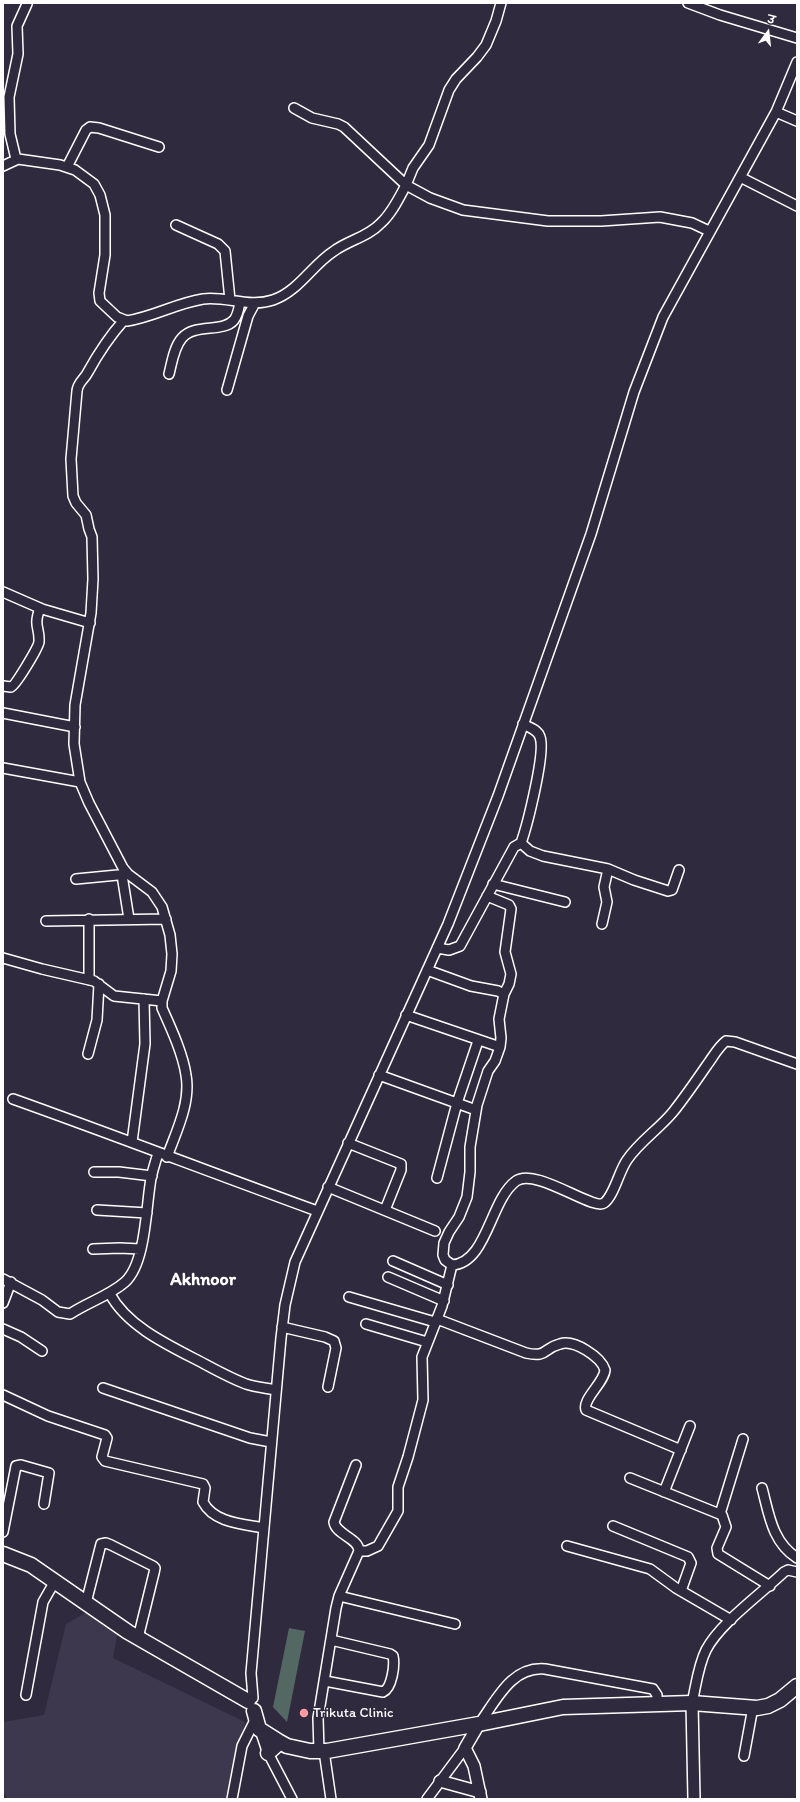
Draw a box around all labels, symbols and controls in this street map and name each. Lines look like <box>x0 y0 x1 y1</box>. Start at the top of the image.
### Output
north arrow <box>748 12 788 52</box>
text: उ <box>766 13 776 27</box>
district label: Akhnoor <box>170 1269 236 1291</box>
place label: Trikuta Clinic <box>313 1705 394 1721</box>
marker: Trikuta Clinic <box>298 1707 310 1719</box>

